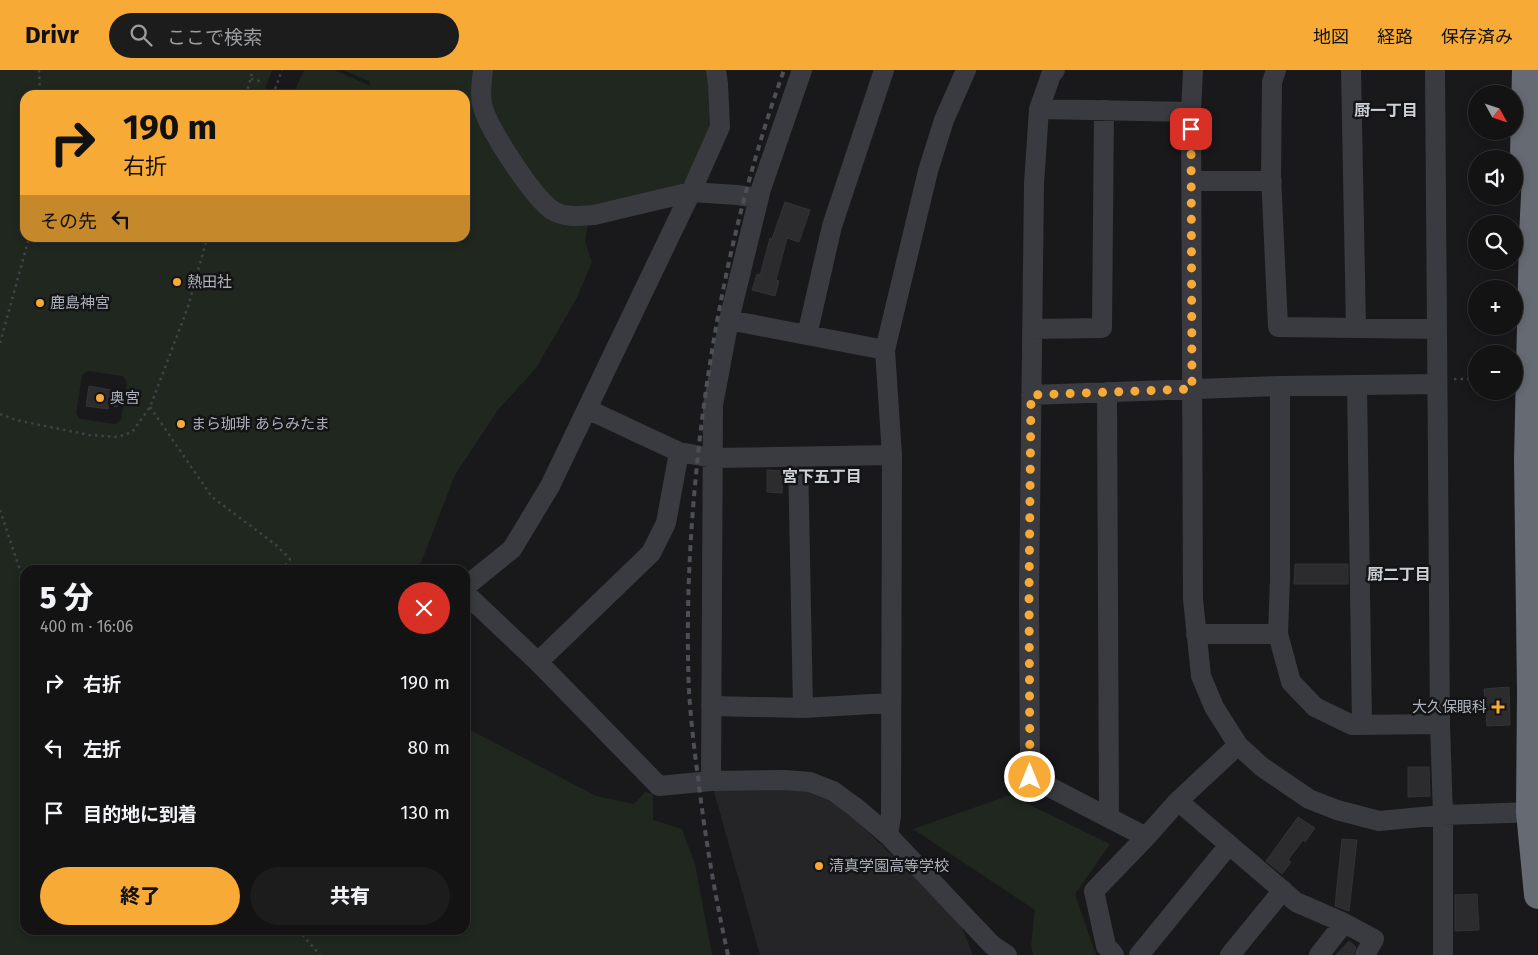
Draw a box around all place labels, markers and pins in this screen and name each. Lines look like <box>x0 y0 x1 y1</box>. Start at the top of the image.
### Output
pin <box>1170 108 1212 150</box>
place label: 熱田社 <box>187 273 232 291</box>
marker: 熱田社 <box>171 276 183 288</box>
place label: 鹿島神宮 <box>50 294 110 312</box>
marker: 鹿島神宮 <box>34 297 46 309</box>
place label: 奥宮 <box>110 389 140 407</box>
marker: 奥宮 <box>94 392 106 404</box>
place label: まら珈琲 あらみたま <box>191 415 330 433</box>
marker: まら珈琲 あらみたま <box>175 418 187 430</box>
place label: 大久保眼科 <box>1412 698 1487 716</box>
marker: 大久保眼科 <box>1491 700 1505 714</box>
place label: 清真学園高等学校 <box>829 857 949 875</box>
marker: 清真学園高等学校 <box>813 860 825 872</box>

